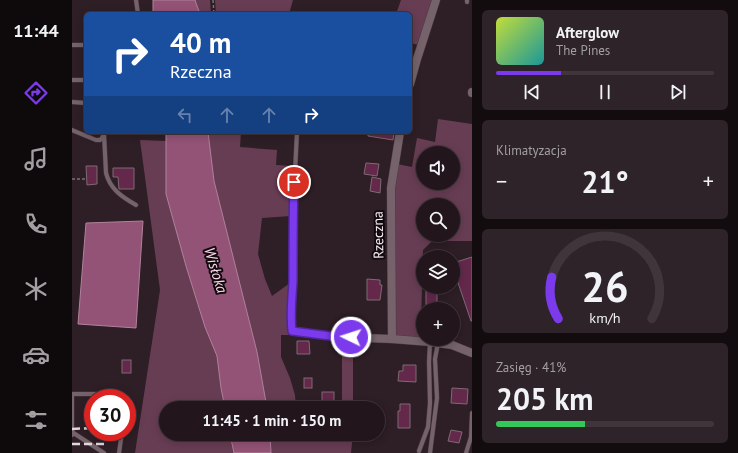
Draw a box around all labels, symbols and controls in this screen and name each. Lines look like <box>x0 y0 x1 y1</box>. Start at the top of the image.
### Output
text: 11:44 <box>13 19 59 42</box>
text: Afterglow <box>556 23 619 42</box>
text: 40 m <box>170 24 231 61</box>
icon: right <box>104 28 156 80</box>
text: The Pines <box>556 42 610 59</box>
text: Rzeczna <box>170 60 232 83</box>
icon: directions <box>22 79 50 107</box>
icon: previous <box>521 81 543 103</box>
icon: pause <box>594 81 616 103</box>
icon: next <box>667 81 689 103</box>
icon: left <box>174 104 196 126</box>
icon: ahead <box>216 104 238 126</box>
icon: ahead <box>258 104 280 126</box>
icon: right <box>300 104 322 126</box>
text: Klimatyzacja <box>496 142 567 159</box>
icon: music <box>22 145 50 173</box>
map controls <box>416 146 460 346</box>
button: sound <box>416 146 460 190</box>
text: 21° <box>581 162 629 201</box>
pin <box>277 165 311 199</box>
text: − <box>496 167 507 195</box>
text: + <box>703 167 714 195</box>
icon: arrive <box>283 171 305 193</box>
button: search <box>416 198 460 242</box>
icon: phone <box>22 210 50 238</box>
street label: Rzeczna <box>369 211 387 259</box>
water label: Wisłoka <box>200 245 232 296</box>
button: layers <box>416 250 460 294</box>
text: 26 <box>581 260 629 313</box>
icon: climate <box>22 275 50 303</box>
button: + <box>416 302 460 346</box>
text: km/h <box>589 308 621 327</box>
position arrow <box>330 316 372 358</box>
icon: car <box>22 341 50 369</box>
text: Zasięg · 41% <box>496 359 566 376</box>
text: 205 km <box>496 379 594 418</box>
speed limit sign: 30 <box>84 389 136 441</box>
icon: filters <box>22 406 50 434</box>
text: 11:45 · 1 min · 150 m <box>203 411 341 430</box>

